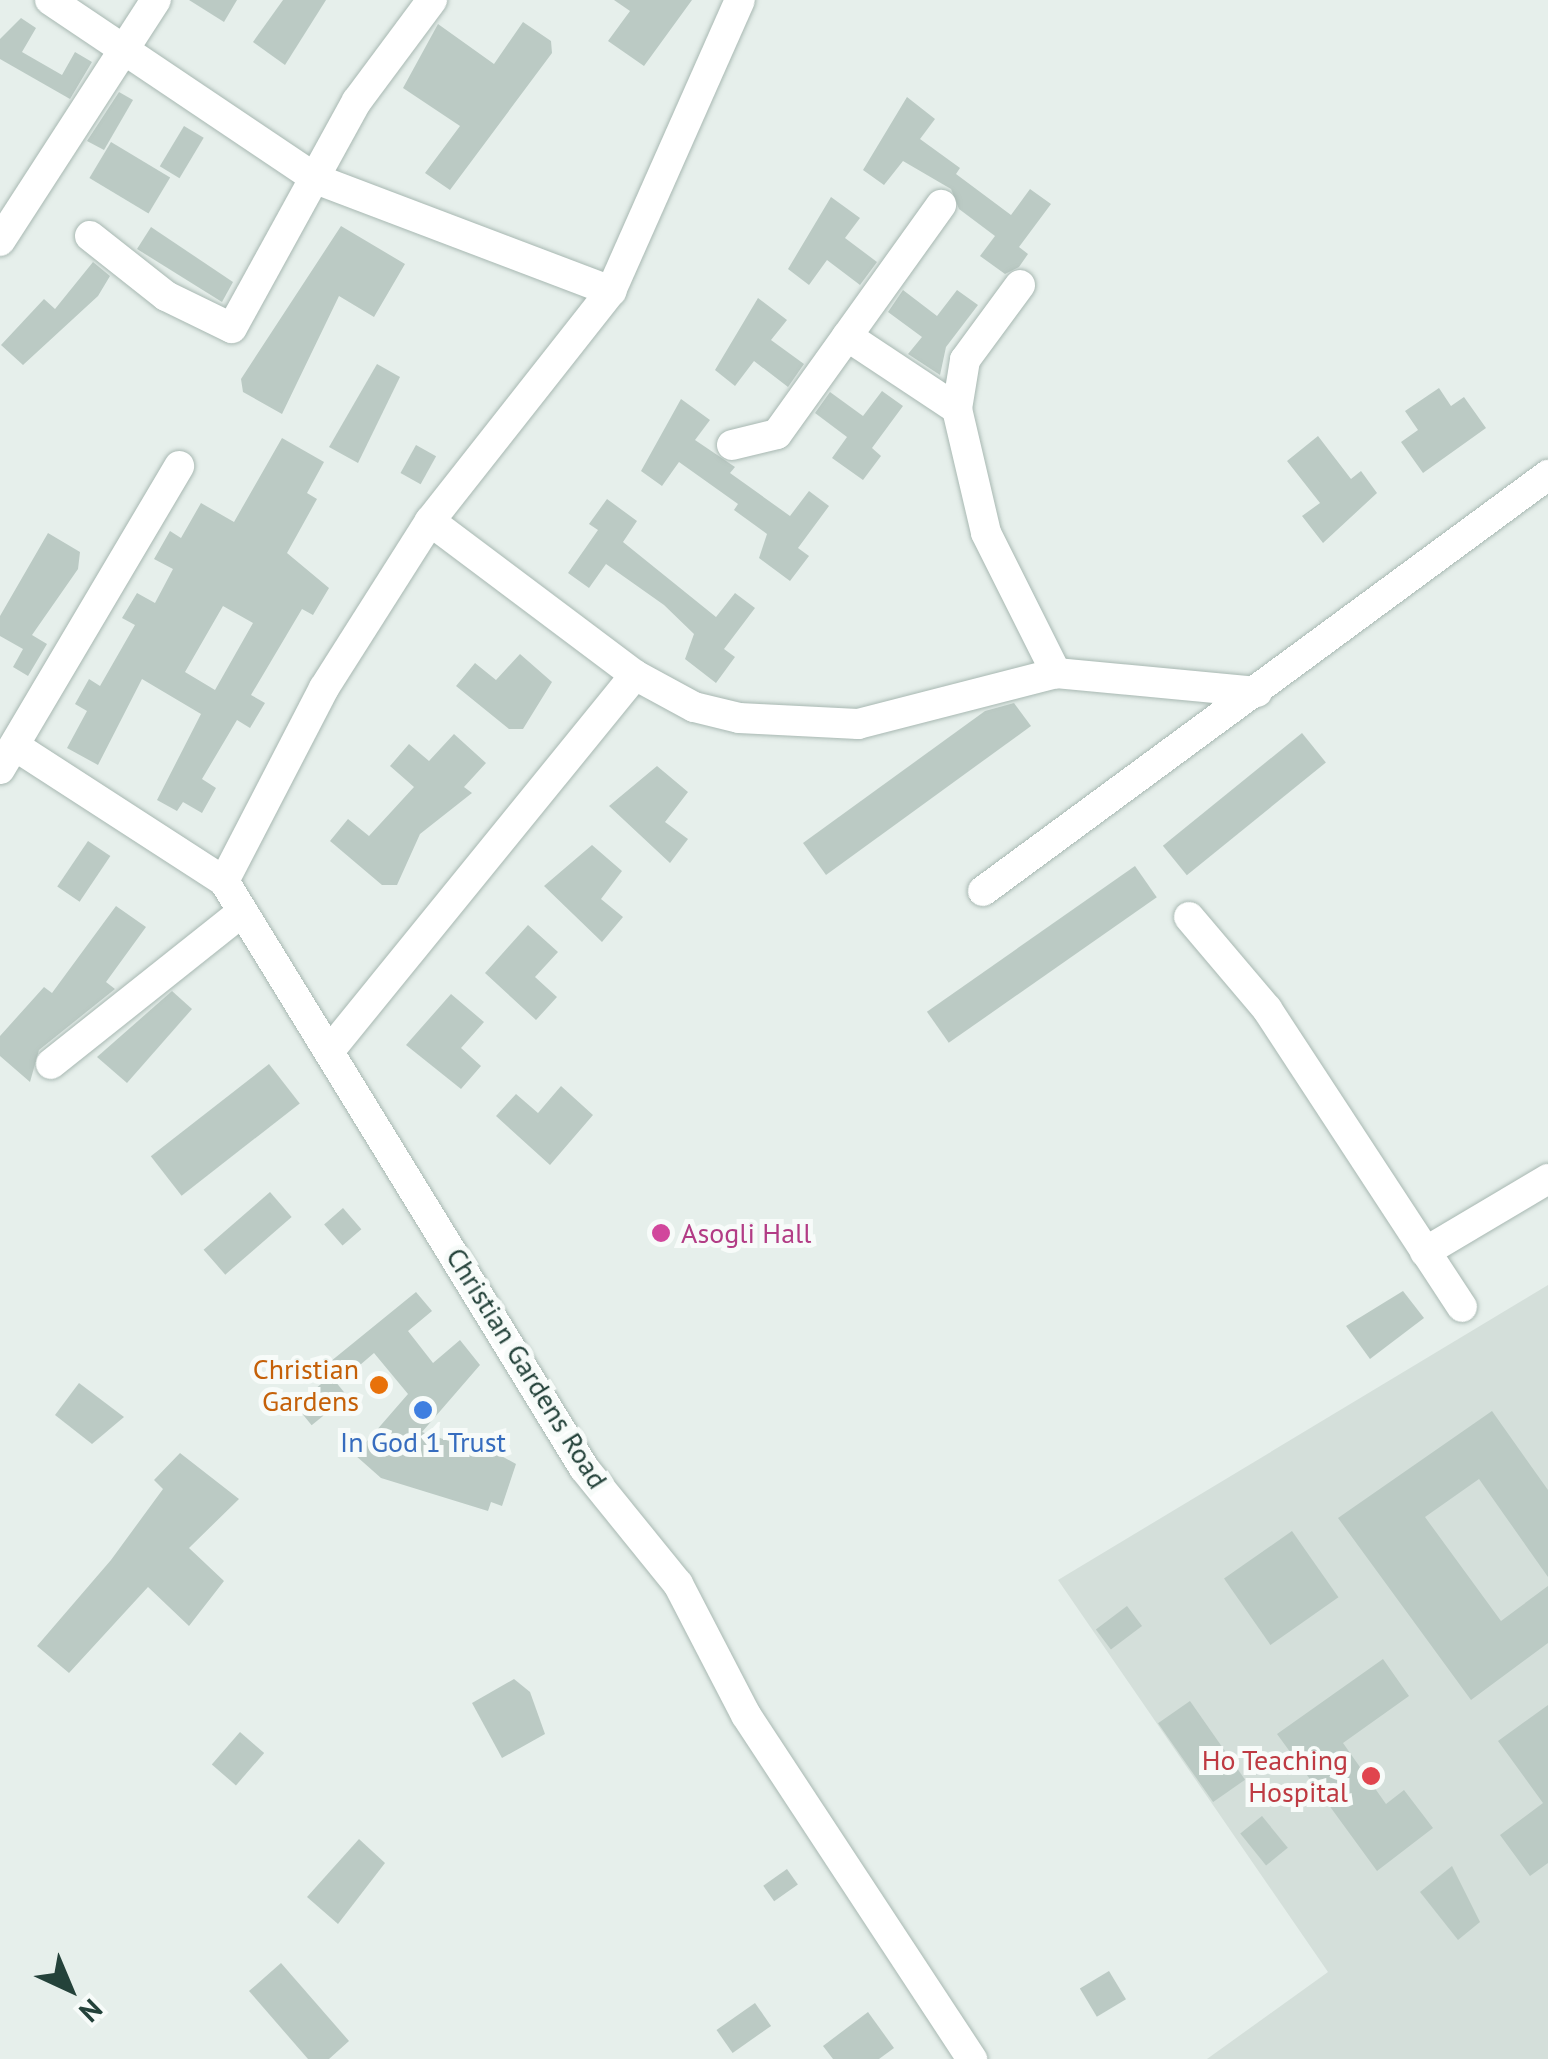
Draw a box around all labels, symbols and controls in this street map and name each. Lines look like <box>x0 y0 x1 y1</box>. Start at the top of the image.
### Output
place label: Asogli Hall <box>681 1216 811 1250</box>
marker: Asogli Hall <box>650 1222 672 1244</box>
street label: Christian Gardens Road <box>439 1241 615 1495</box>
place label: Christian Gardens <box>253 1352 359 1418</box>
marker: Christian Gardens <box>368 1374 390 1396</box>
marker: In God 1 Trust <box>412 1399 434 1421</box>
place label: In God 1 Trust <box>340 1425 506 1459</box>
place label: Ho Teaching Hospital <box>1201 1743 1348 1809</box>
marker: Ho Teaching Hospital <box>1358 1763 1384 1789</box>
north arrow <box>20 1939 120 2039</box>
text: N <box>72 1991 111 2031</box>

